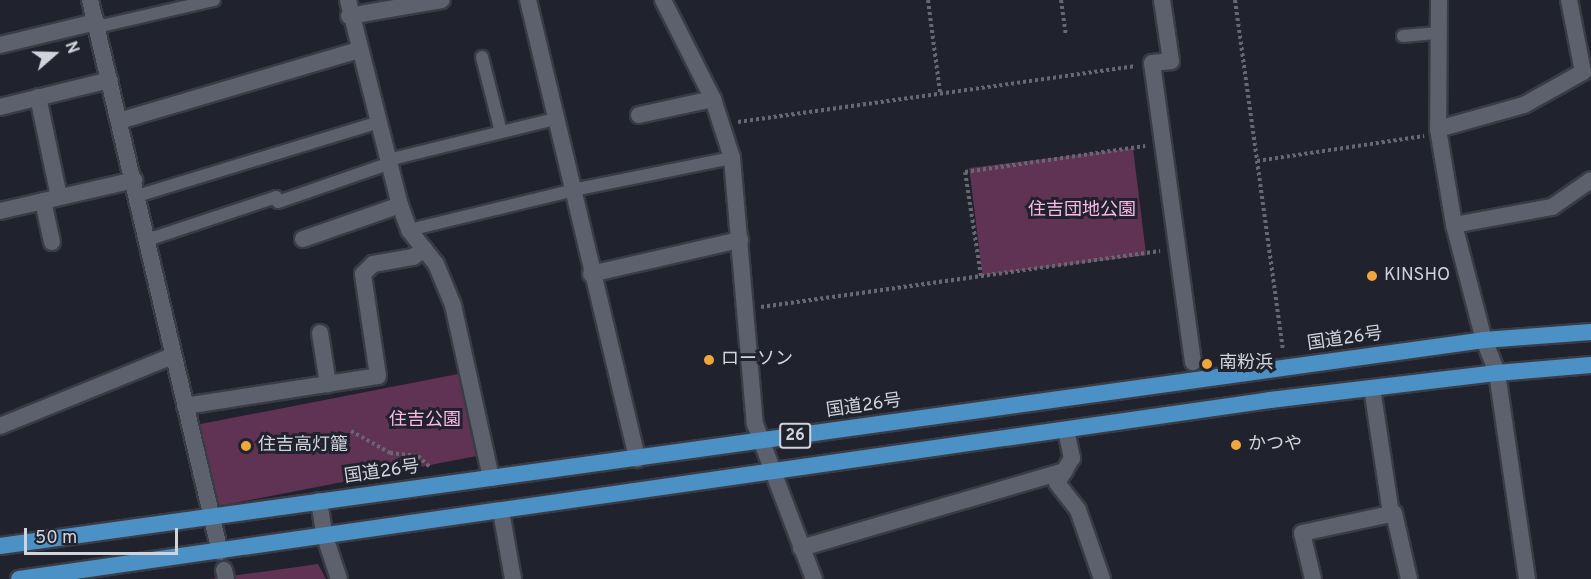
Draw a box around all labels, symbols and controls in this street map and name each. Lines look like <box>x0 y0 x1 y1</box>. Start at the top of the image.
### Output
north arrow <box>24 24 84 84</box>
text: N <box>60 39 82 57</box>
park label: 住吉団地公園 <box>1028 200 1136 222</box>
place label: KINSHO <box>1384 265 1450 287</box>
marker: KINSHO <box>1365 269 1379 283</box>
street label: 国道26号 <box>1306 324 1384 356</box>
place label: ローソン <box>721 349 793 371</box>
marker: ローソン <box>702 353 716 367</box>
place label: 南粉浜 <box>1219 353 1273 375</box>
marker: 南粉浜 <box>1200 357 1214 371</box>
street label: 国道26号 <box>825 391 903 423</box>
park label: 住吉公園 <box>389 410 461 432</box>
road number: 26 <box>778 423 812 449</box>
place label: かつや <box>1248 434 1302 456</box>
place label: 住吉高灯籠 <box>258 435 348 457</box>
marker: かつや <box>1229 438 1243 452</box>
marker: 住吉高灯籠 <box>239 439 253 453</box>
street label: 国道26号 <box>343 457 421 489</box>
scale bar <box>27 516 182 554</box>
text: 50 m <box>35 527 77 550</box>

